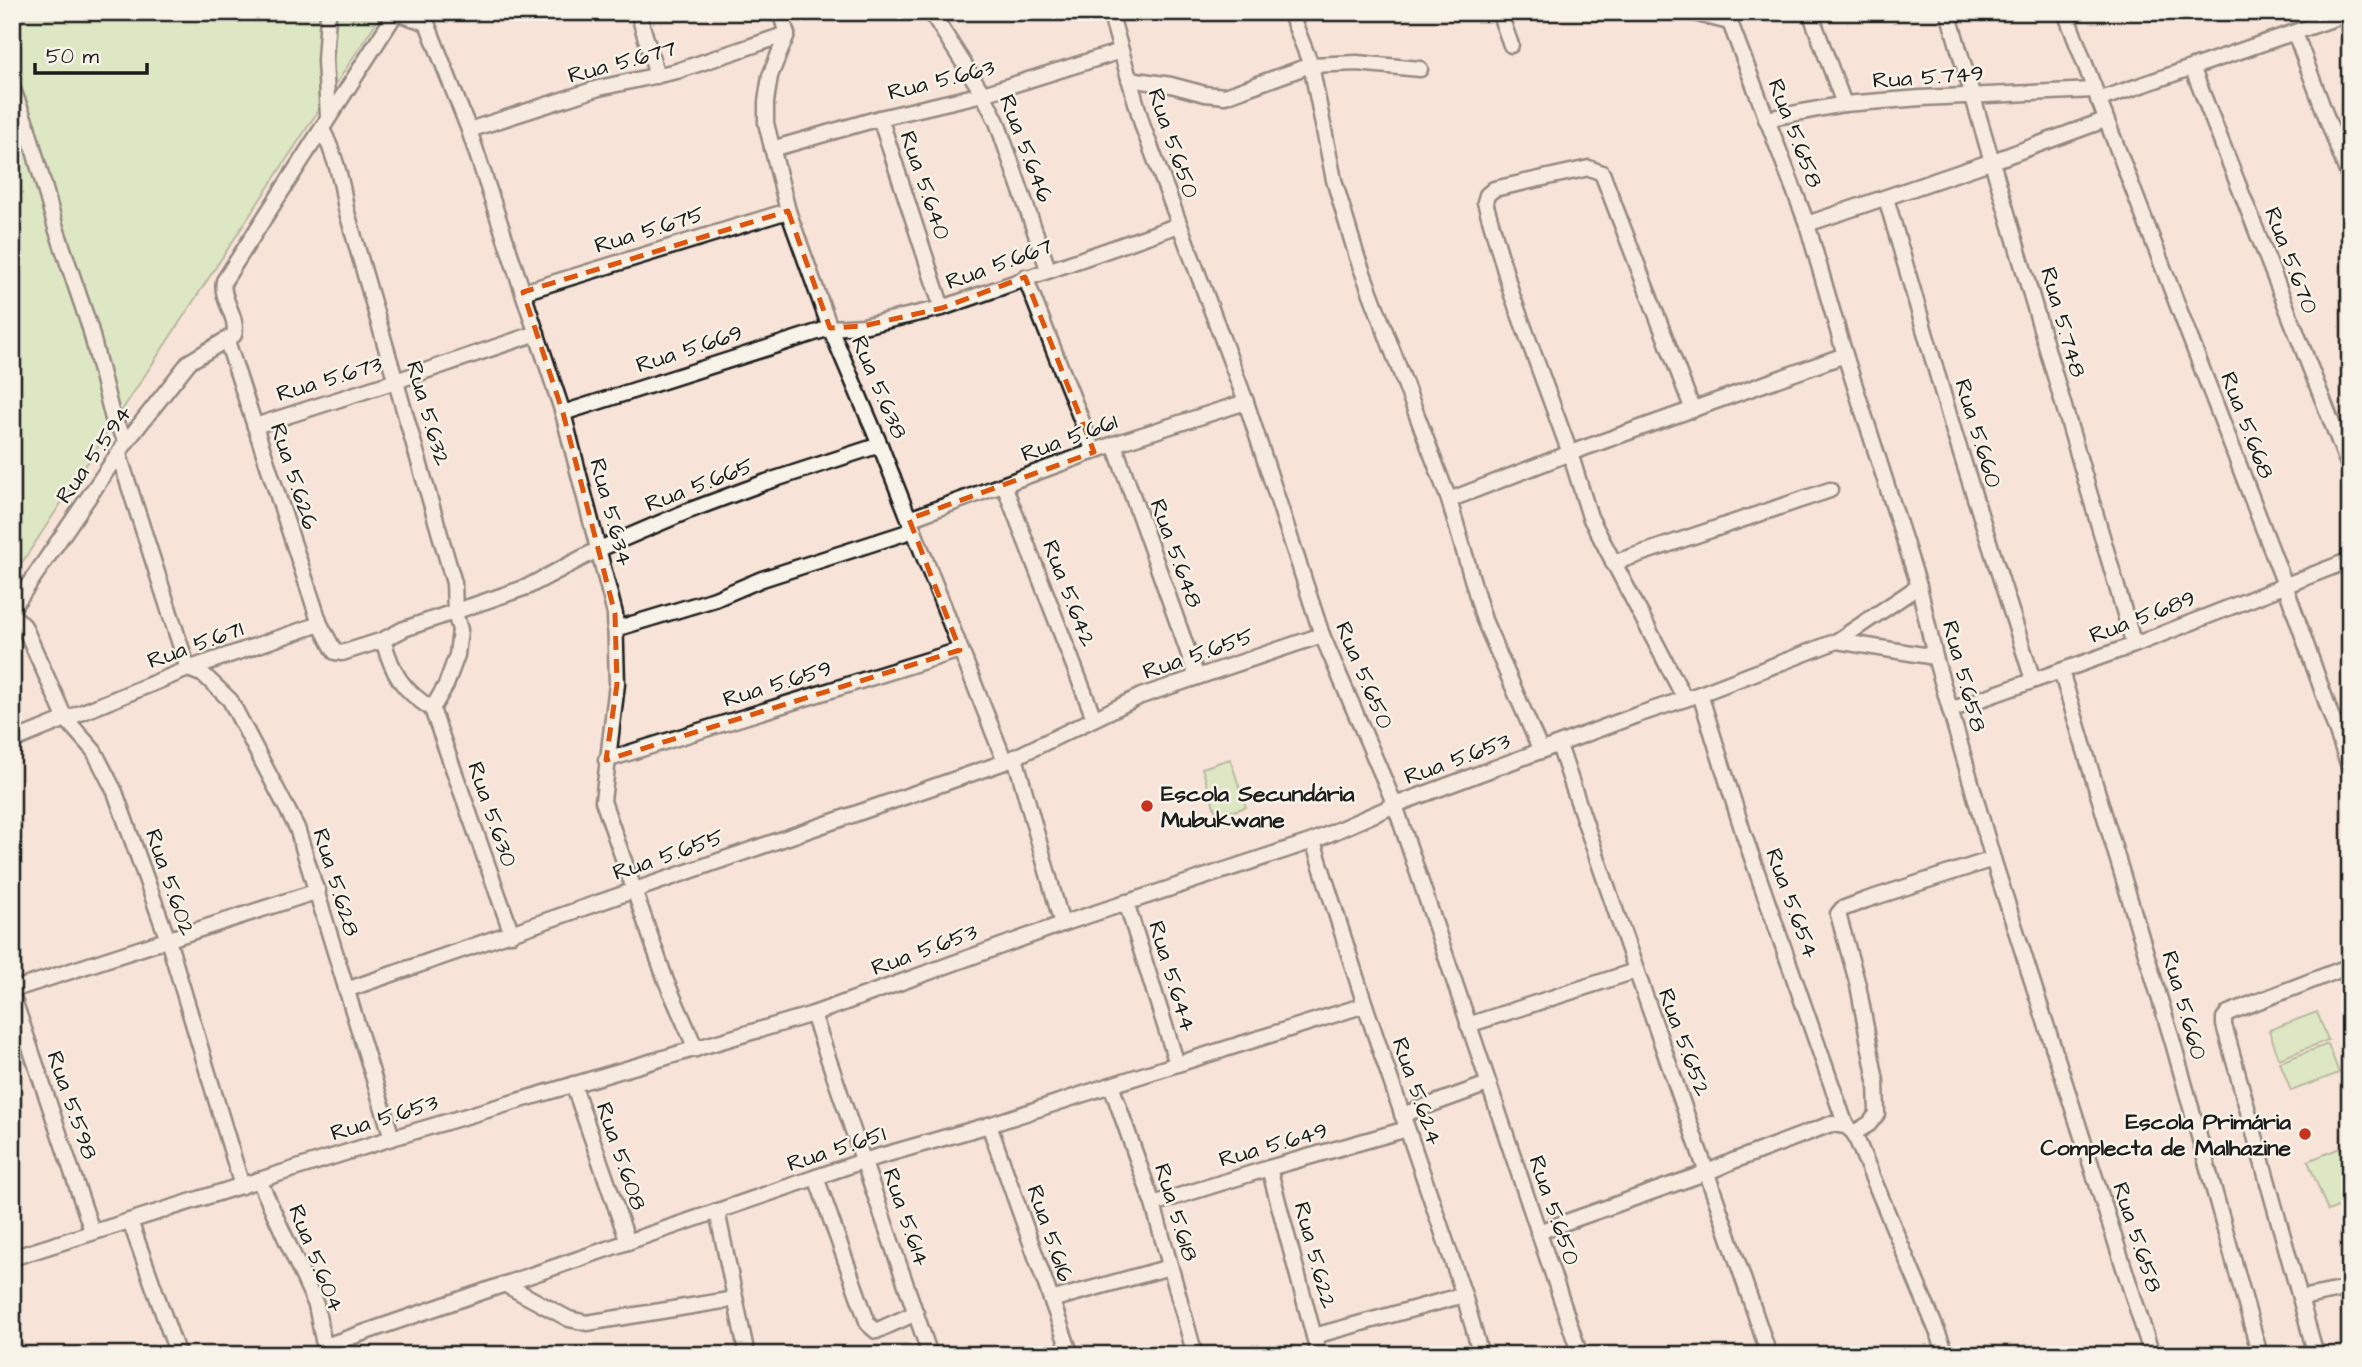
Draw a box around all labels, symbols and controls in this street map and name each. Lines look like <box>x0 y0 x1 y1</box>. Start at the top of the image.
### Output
scale bar <box>35 32 147 76</box>
street label: Rua 5.677 <box>564 32 680 92</box>
text: 50 m <box>46 42 100 71</box>
street label: Rua 5.663 <box>884 51 998 109</box>
street label: Rua 5.749 <box>1871 57 1985 97</box>
street label: Rua 5.658 <box>1760 74 1830 192</box>
street label: Rua 5.650 <box>1139 84 1207 202</box>
street label: Rua 5.646 <box>991 90 1061 207</box>
street label: Rua 5.640 <box>892 127 959 244</box>
street label: Rua 5.675 <box>590 198 708 262</box>
street label: Rua 5.670 <box>2256 203 2326 318</box>
street label: Rua 5.667 <box>941 230 1057 298</box>
street label: Rua 5.748 <box>2032 263 2094 381</box>
street label: Rua 5.669 <box>632 317 747 381</box>
street label: Rua 5.638 <box>843 331 915 444</box>
street label: Rua 5.673 <box>273 348 386 410</box>
street label: Rua 5.632 <box>398 357 458 469</box>
street label: Rua 5.668 <box>2212 367 2282 484</box>
street label: Rua 5.660 <box>1946 375 2010 491</box>
street label: Rua 5.594 <box>48 399 140 510</box>
street label: Rua 5.661 <box>1017 406 1122 470</box>
street label: Rua 5.626 <box>262 419 326 534</box>
street label: Rua 5.665 <box>641 450 758 520</box>
street label: Rua 5.634 <box>581 455 641 570</box>
street label: Rua 5.648 <box>1142 495 1211 612</box>
street label: Rua 5.642 <box>1034 535 1104 651</box>
street label: Rua 5.689 <box>2085 582 2200 652</box>
street label: Rua 5.671 <box>143 613 248 677</box>
street label: Rua 5.650 <box>1327 617 1401 734</box>
street label: Rua 5.658 <box>1934 617 1994 736</box>
street label: Rua 5.655 <box>1139 620 1258 688</box>
street label: Rua 5.659 <box>719 652 836 716</box>
street label: Rua 5.653 <box>1400 725 1515 793</box>
street label: Rua 5.630 <box>459 758 525 871</box>
place label: Escola Secundária Mubukwane <box>1161 778 1355 836</box>
marker: Escola Secundária Mubukwane <box>1139 798 1155 814</box>
street label: Rua 5.655 <box>609 821 728 889</box>
street label: Rua 5.602 <box>137 825 203 940</box>
street label: Rua 5.628 <box>305 825 368 940</box>
street label: Rua 5.654 <box>1757 844 1827 963</box>
street label: Rua 5.653 <box>867 916 982 984</box>
street label: Rua 5.644 <box>1140 917 1204 1036</box>
street label: Rua 5.660 <box>2153 947 2215 1063</box>
street label: Rua 5.652 <box>1650 984 1718 1101</box>
street label: Rua 5.624 <box>1384 1033 1450 1150</box>
street label: Rua 5.598 <box>39 1047 106 1164</box>
street label: Rua 5.653 <box>327 1086 442 1149</box>
street label: Rua 5.608 <box>588 1098 654 1215</box>
place label: Escola Primária Complecta de Malhazine <box>2041 1106 2292 1164</box>
street label: Rua 5.649 <box>1215 1114 1331 1176</box>
street label: Rua 5.651 <box>783 1118 890 1180</box>
marker: Escola Primária Complecta de Malhazine <box>2297 1126 2313 1142</box>
street label: Rua 5.650 <box>1520 1151 1588 1269</box>
street label: Rua 5.618 <box>1146 1159 1206 1265</box>
street label: Rua 5.614 <box>874 1164 938 1271</box>
street label: Rua 5.658 <box>2104 1178 2170 1297</box>
street label: Rua 5.616 <box>1019 1181 1082 1286</box>
street label: Rua 5.622 <box>1285 1198 1345 1312</box>
street label: Rua 5.604 <box>280 1200 352 1317</box>

